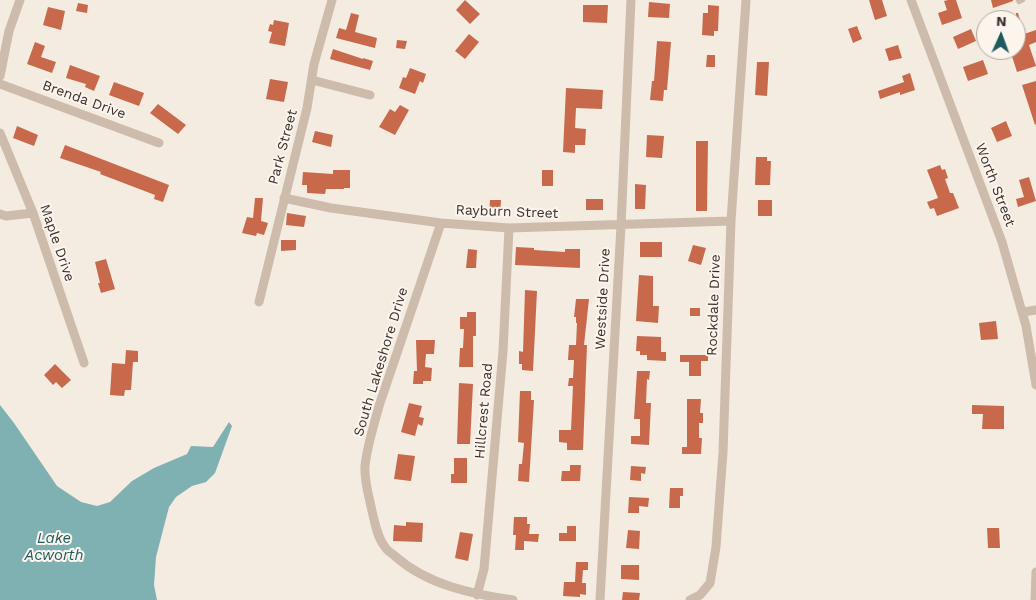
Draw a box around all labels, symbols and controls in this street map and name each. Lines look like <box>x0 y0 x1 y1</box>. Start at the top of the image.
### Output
north arrow <box>976 10 1026 60</box>
text: N <box>996 13 1007 29</box>
street label: Brenda Drive <box>40 77 128 123</box>
street label: Park Street <box>265 108 301 186</box>
street label: Worth Street <box>971 141 1019 229</box>
street label: Maple Drive <box>36 202 78 284</box>
street label: Rayburn Street <box>455 202 559 222</box>
street label: Westside Drive <box>592 248 614 350</box>
street label: Rockdale Drive <box>704 254 724 356</box>
street label: South Lakeshore Drive <box>350 285 412 439</box>
street label: Hillcrest Road <box>471 362 497 460</box>
water label: Lake Acworth <box>25 530 83 565</box>

